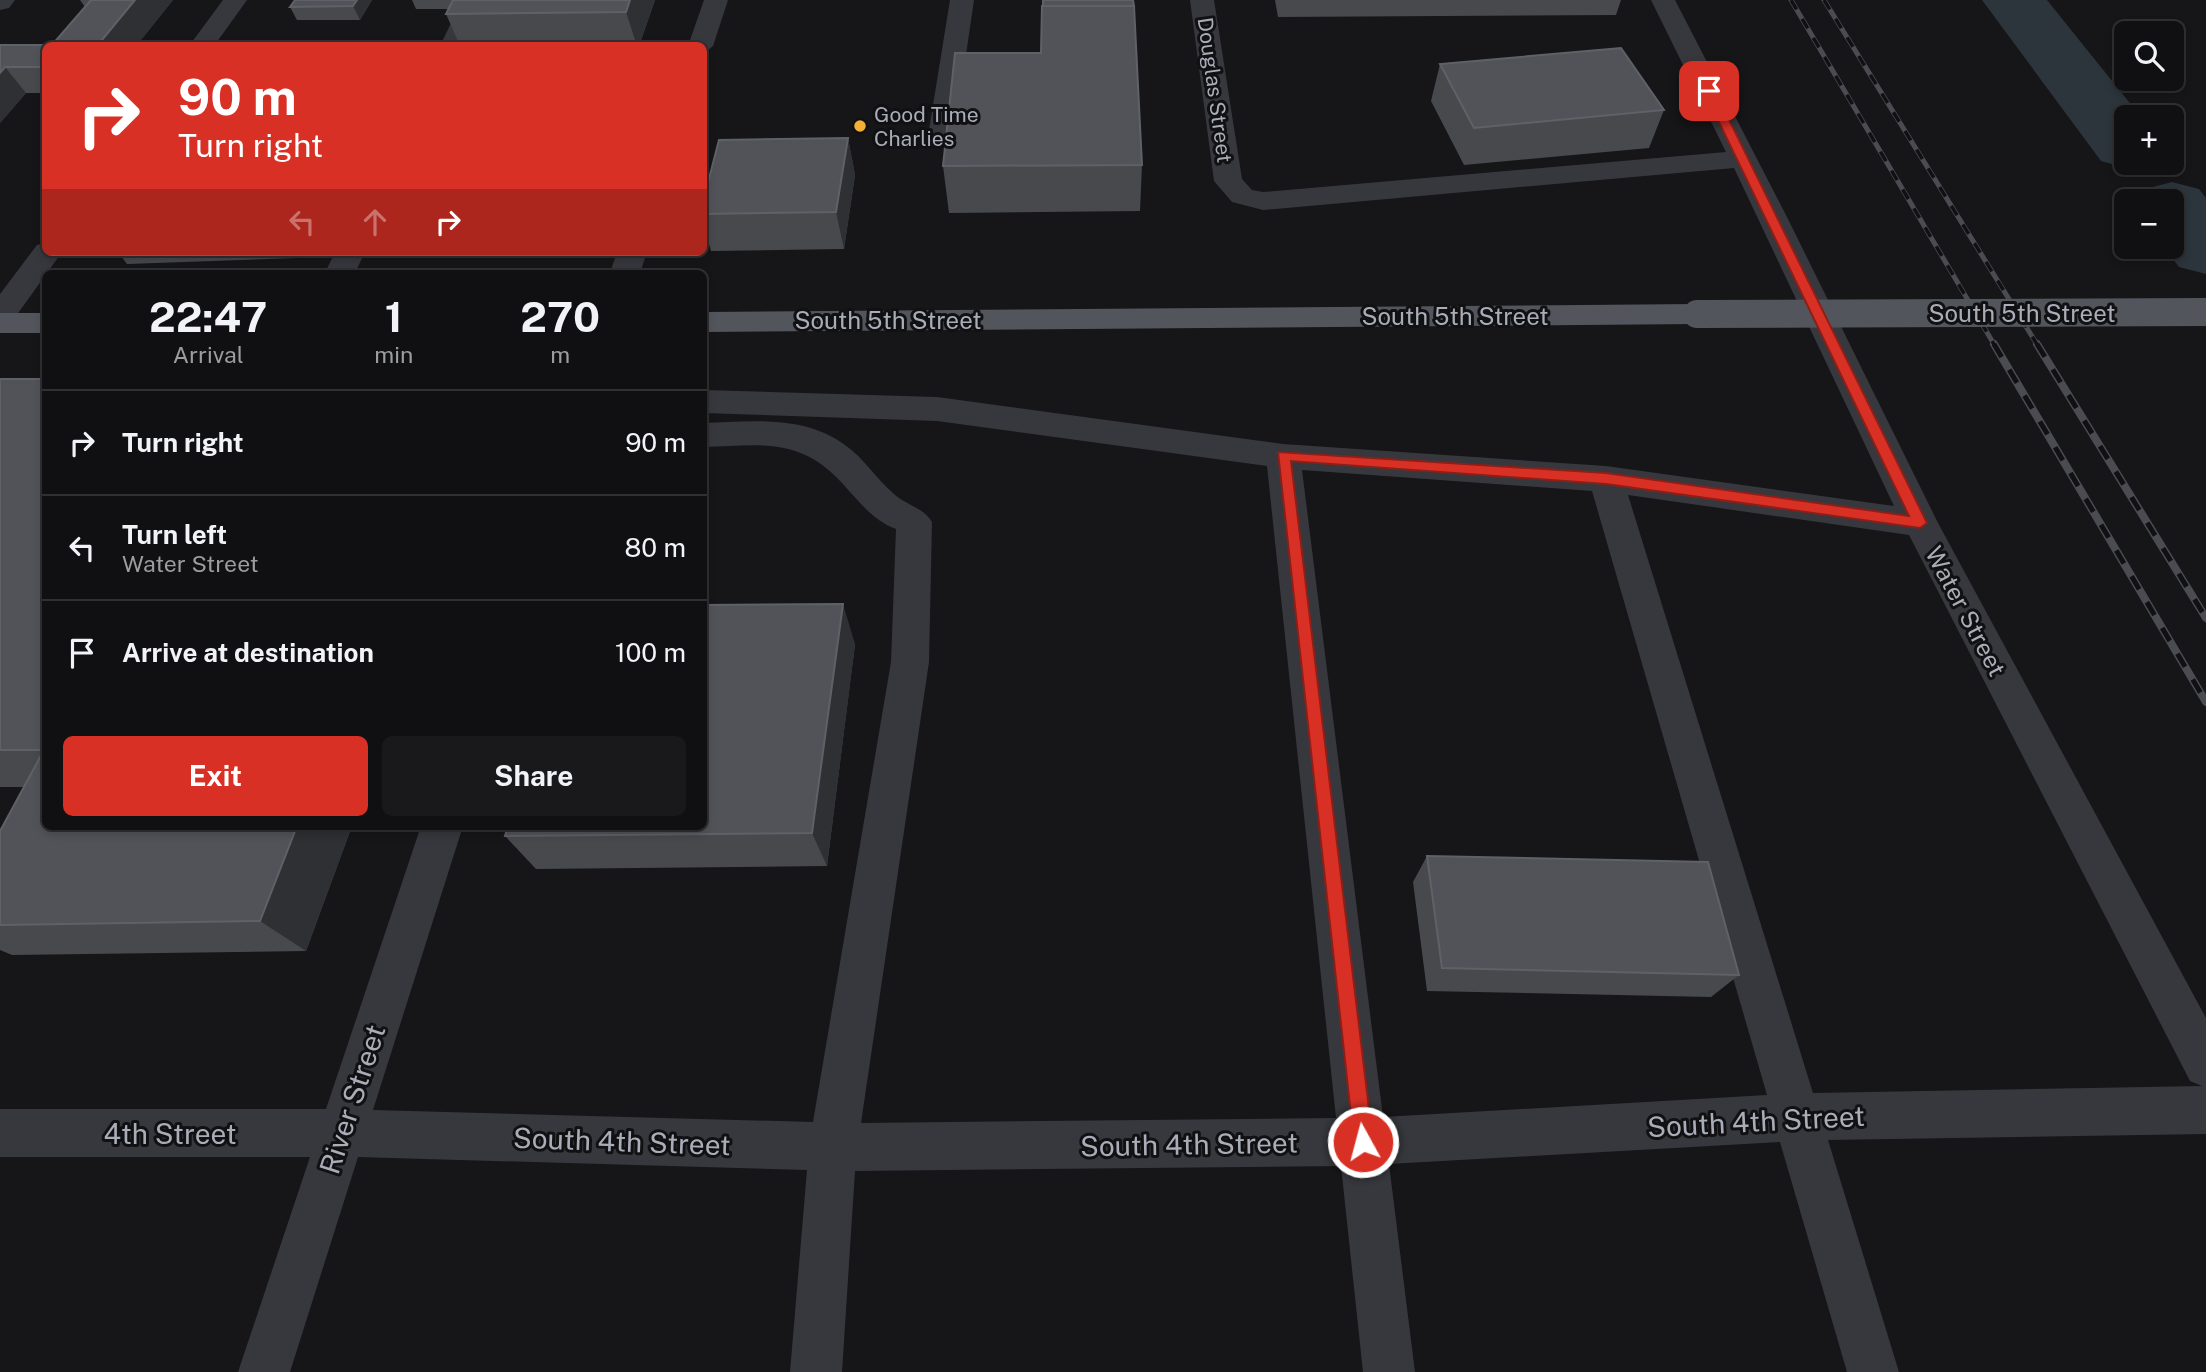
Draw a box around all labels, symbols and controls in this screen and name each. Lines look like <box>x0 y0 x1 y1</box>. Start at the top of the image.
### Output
street label: Douglas Street <box>1192 16 1238 164</box>
map controls <box>2114 21 2184 259</box>
button: search <box>2114 21 2184 91</box>
pin <box>1679 61 1739 121</box>
text: 90 m <box>178 68 297 126</box>
icon: right <box>63 70 154 161</box>
icon: arrive <box>1690 72 1728 110</box>
place label: Good Time Charlies <box>874 102 979 151</box>
button: + <box>2114 105 2184 175</box>
marker: Good Time Charlies <box>852 118 868 134</box>
text: Turn right <box>178 127 323 164</box>
button: − <box>2114 189 2184 259</box>
icon: left <box>283 203 321 241</box>
icon: ahead <box>356 203 394 241</box>
icon: right <box>429 203 467 241</box>
text: 22:47 <box>149 292 267 341</box>
text: 1 <box>385 292 403 341</box>
text: 270 <box>520 292 600 341</box>
street label: South 5th Street <box>1928 299 2116 327</box>
street label: South 5th Street <box>1361 302 1549 330</box>
street label: South 5th Street <box>794 306 982 334</box>
text: Arrival <box>173 341 244 368</box>
text: min <box>374 341 413 368</box>
text: m <box>550 341 570 368</box>
icon: right <box>63 424 101 462</box>
text: Turn right <box>122 427 244 458</box>
text: 90 m <box>625 427 686 458</box>
text: Turn left <box>122 519 227 550</box>
icon: left <box>63 529 101 567</box>
text: 80 m <box>625 532 686 563</box>
street label: Water Street <box>1920 542 2012 680</box>
text: Water Street <box>122 550 259 577</box>
icon: arrive <box>63 634 101 672</box>
text: Arrive at destination <box>122 637 374 668</box>
text: 100 m <box>615 637 686 668</box>
button: Exit <box>63 736 368 816</box>
button: Share <box>382 736 686 816</box>
street label: River Street <box>312 1020 392 1178</box>
street label: South 4th Street <box>1646 1099 1866 1143</box>
position arrow <box>1326 1105 1400 1179</box>
street label: 4th Street <box>103 1117 237 1150</box>
street label: South 4th Street <box>513 1121 731 1161</box>
street label: South 4th Street <box>1080 1126 1298 1162</box>

